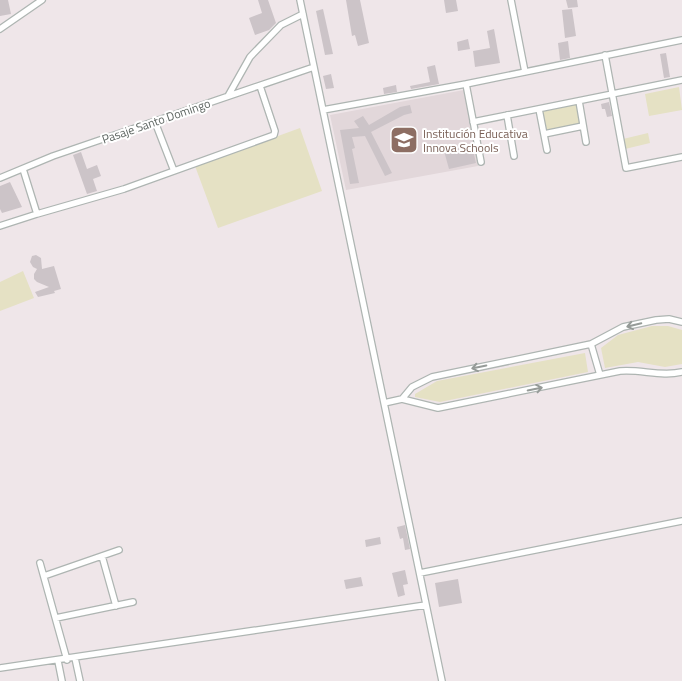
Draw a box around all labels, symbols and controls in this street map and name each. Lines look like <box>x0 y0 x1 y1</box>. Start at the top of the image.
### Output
street label: Pasaje Santo Domingo <box>99 93 213 149</box>
place label: Institución Educativa Innova Schools <box>423 124 528 157</box>
school or university icon: Institución Educativa Innova Schools <box>389 125 419 155</box>
one-way arrow <box>627 321 643 330</box>
one-way arrow <box>471 363 487 372</box>
one-way arrow <box>526 383 542 393</box>

